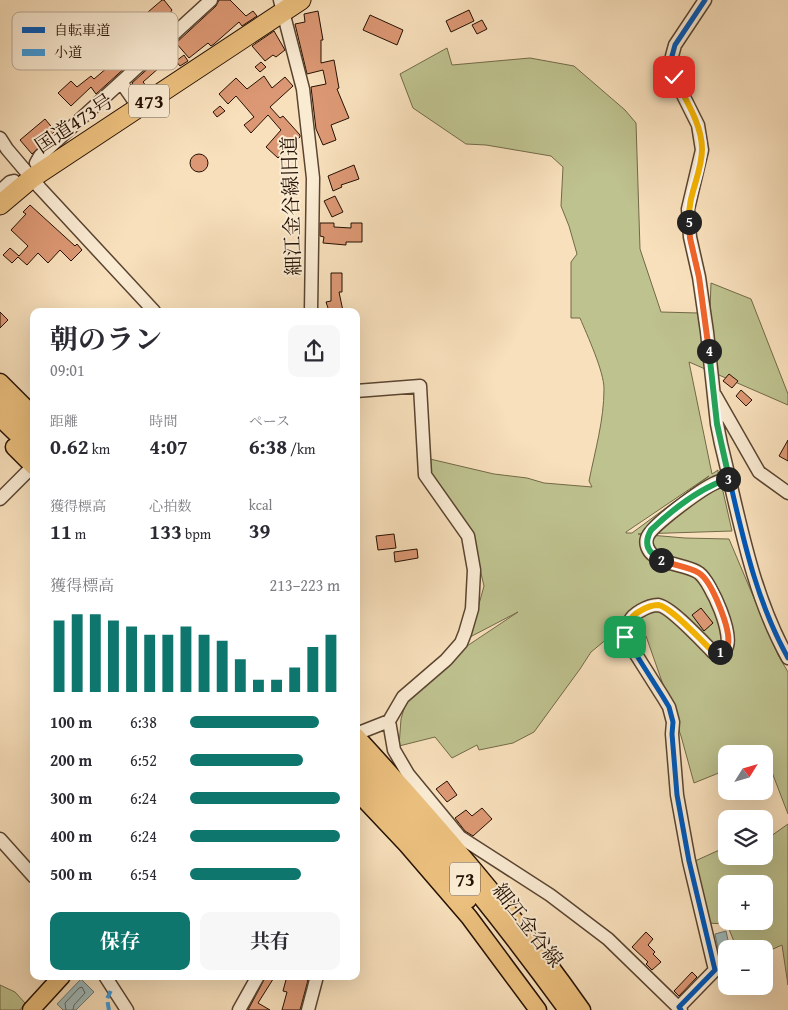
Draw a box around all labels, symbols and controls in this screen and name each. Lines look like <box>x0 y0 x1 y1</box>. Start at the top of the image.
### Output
legend <box>12 12 178 70</box>
text: 自転車道 <box>54 20 110 40</box>
text: 小道 <box>54 42 82 62</box>
pin <box>653 56 695 98</box>
icon: check <box>660 63 688 91</box>
road number: 473 <box>129 84 169 118</box>
street label: 国道473号 <box>29 86 119 159</box>
street label: 細江金谷線旧道 <box>274 136 307 276</box>
pin: 5 <box>676 210 702 234</box>
text: 5 <box>686 212 693 232</box>
text: 朝のラン <box>50 318 162 359</box>
button: share <box>288 325 340 377</box>
pin: 4 <box>696 338 722 364</box>
text: 4 <box>706 341 713 361</box>
text: 09:01 <box>50 358 85 382</box>
text: 距離 <box>50 411 78 431</box>
text: 時間 <box>149 411 177 431</box>
text: ペース <box>249 411 290 431</box>
text: 0.62 <box>50 431 89 462</box>
text: 4:07 <box>149 431 188 462</box>
text: 6:38 <box>249 431 287 462</box>
text: km <box>89 439 110 459</box>
text: /km <box>287 439 315 459</box>
pin: 3 <box>716 466 740 492</box>
text: 3 <box>725 469 732 489</box>
text: kcal <box>249 495 273 515</box>
text: 獲得標高 <box>50 496 106 516</box>
text: 心拍数 <box>149 496 191 516</box>
text: 39 <box>249 515 270 546</box>
text: 11 <box>50 516 72 547</box>
text: 133 <box>149 516 182 547</box>
text: m <box>72 524 86 544</box>
text: bpm <box>182 524 211 544</box>
pin: 2 <box>648 548 674 572</box>
text: 2 <box>658 550 665 570</box>
text: 獲得標高 <box>50 573 114 597</box>
text: 213–223 m <box>270 573 340 597</box>
pin <box>604 616 646 658</box>
icon: arrive <box>611 623 639 651</box>
pin: 1 <box>708 640 732 664</box>
text: 1 <box>717 642 724 662</box>
text: 100 m <box>50 710 92 734</box>
text: 6:38 <box>130 710 157 734</box>
north arrow <box>718 745 772 800</box>
map controls <box>718 745 773 995</box>
text: 200 m <box>50 748 92 772</box>
text: 6:52 <box>130 748 157 772</box>
text: 300 m <box>50 786 92 810</box>
text: 6:24 <box>130 786 157 810</box>
button: layers <box>718 810 773 865</box>
text: 400 m <box>50 824 92 848</box>
text: 6:24 <box>130 824 157 848</box>
text: 500 m <box>50 862 92 886</box>
text: 6:54 <box>130 862 157 886</box>
road number: 73 <box>450 862 480 896</box>
button: + <box>718 875 773 930</box>
street label: 細江金谷線 <box>486 876 571 973</box>
button: 保存 <box>50 912 190 970</box>
button: 共有 <box>200 912 340 970</box>
button: − <box>718 940 773 995</box>

